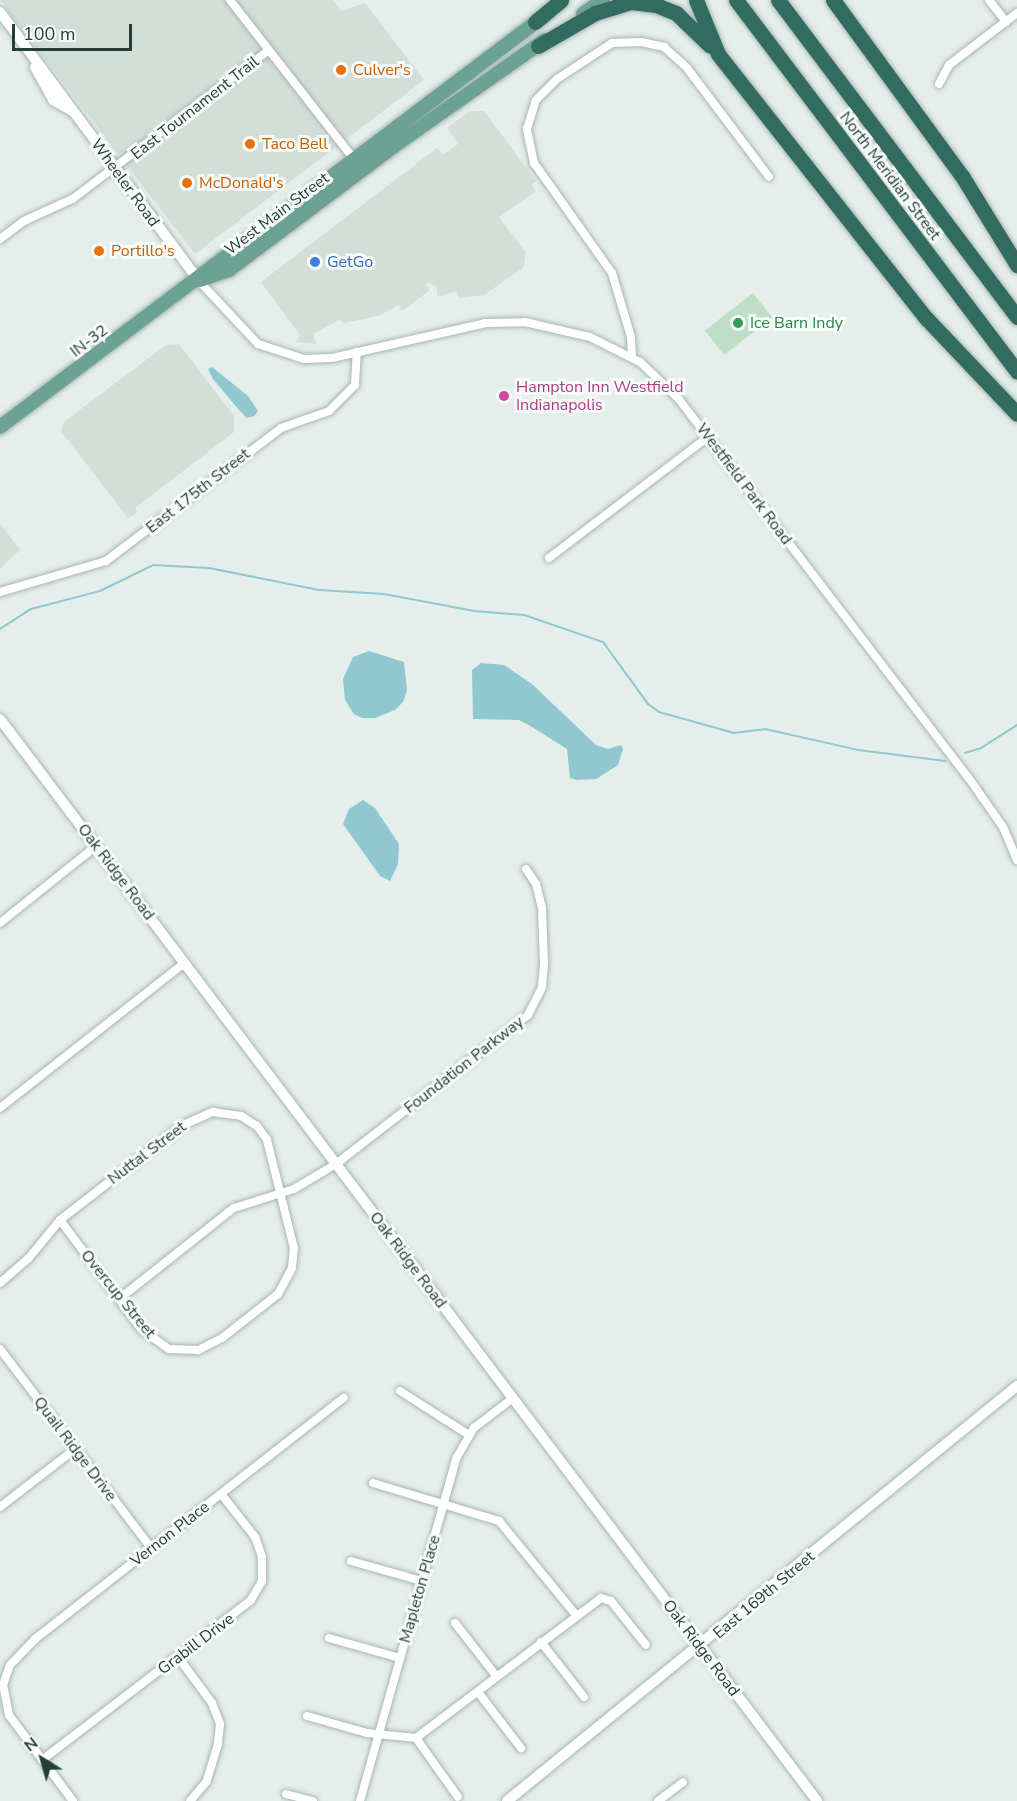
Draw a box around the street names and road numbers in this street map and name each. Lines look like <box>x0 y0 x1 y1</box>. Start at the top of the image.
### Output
street label: East Tournament Trail <box>127 52 263 164</box>
street label: North Meridian Street <box>835 108 945 244</box>
street label: Wheeler Road <box>87 135 163 231</box>
street label: West Main Street <box>221 169 333 259</box>
street label: IN-32 <box>66 321 112 361</box>
street label: Westfield Park Road <box>692 419 796 549</box>
street label: East 175th Street <box>142 445 254 537</box>
street label: Oak Ridge Road <box>73 820 159 924</box>
street label: Foundation Parkway <box>400 1012 528 1118</box>
street label: Nuttal Street <box>104 1117 190 1189</box>
street label: Oak Ridge Road <box>365 1208 451 1312</box>
street label: Overcup Street <box>77 1246 159 1342</box>
street label: Quail Ridge Drive <box>29 1393 121 1505</box>
street label: Vernon Place <box>127 1497 213 1571</box>
street label: Mapleton Place <box>395 1533 445 1645</box>
street label: East 169th Street <box>709 1547 819 1643</box>
street label: Oak Ridge Road <box>658 1596 744 1700</box>
street label: Grabill Drive <box>154 1609 238 1679</box>

